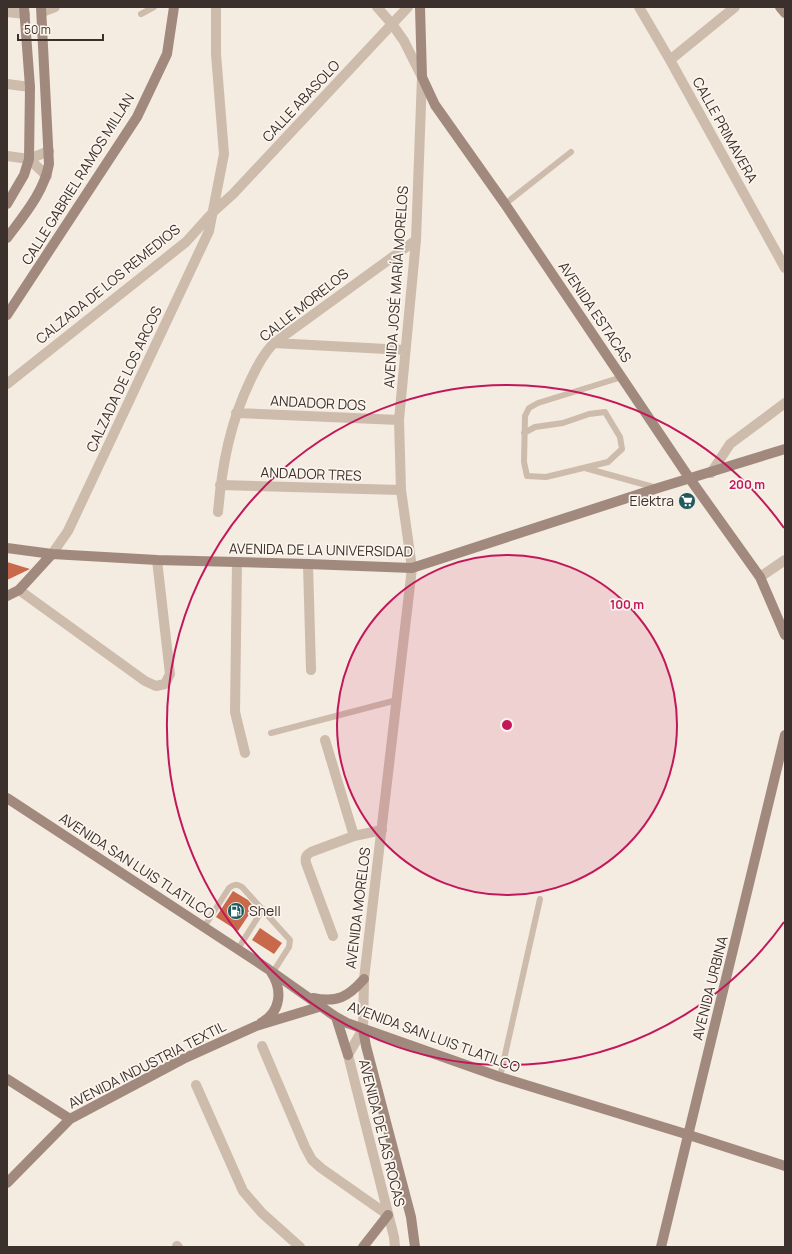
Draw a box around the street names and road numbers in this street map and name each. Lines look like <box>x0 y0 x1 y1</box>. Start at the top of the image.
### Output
street label: CALLE ABASOLO <box>258 56 344 146</box>
street label: CALLE PRIMAVERA <box>689 74 762 186</box>
street label: CALLE GABRIEL RAMOS MILLAN <box>17 89 138 268</box>
street label: AVENIDA JOSÉ MARÍA MORELOS <box>379 185 412 389</box>
street label: CALZADA DE LOS REMEDIOS <box>32 219 184 348</box>
street label: AVENIDA ESTACAS <box>555 258 636 366</box>
street label: CALLE MORELOS <box>255 264 352 345</box>
street label: CALZADA DE LOS ARCOS <box>81 302 166 455</box>
street label: ANDADOR DOS <box>270 391 367 415</box>
street label: ANDADOR TRES <box>260 462 362 485</box>
street label: AVENIDA DE LA UNIVERSIDAD <box>229 538 413 561</box>
street label: AVENIDA SAN LUIS TLATILCO <box>56 808 219 923</box>
street label: AVENIDA MORELOS <box>341 846 374 970</box>
street label: AVENIDA URBINA <box>687 934 732 1042</box>
street label: AVENIDA SAN LUIS TLATILCO <box>345 996 523 1077</box>
street label: AVENIDA INDUSTRIA TEXTIL <box>65 1016 229 1113</box>
street label: AVENIDA DE LAS ROCAS <box>355 1057 410 1209</box>

